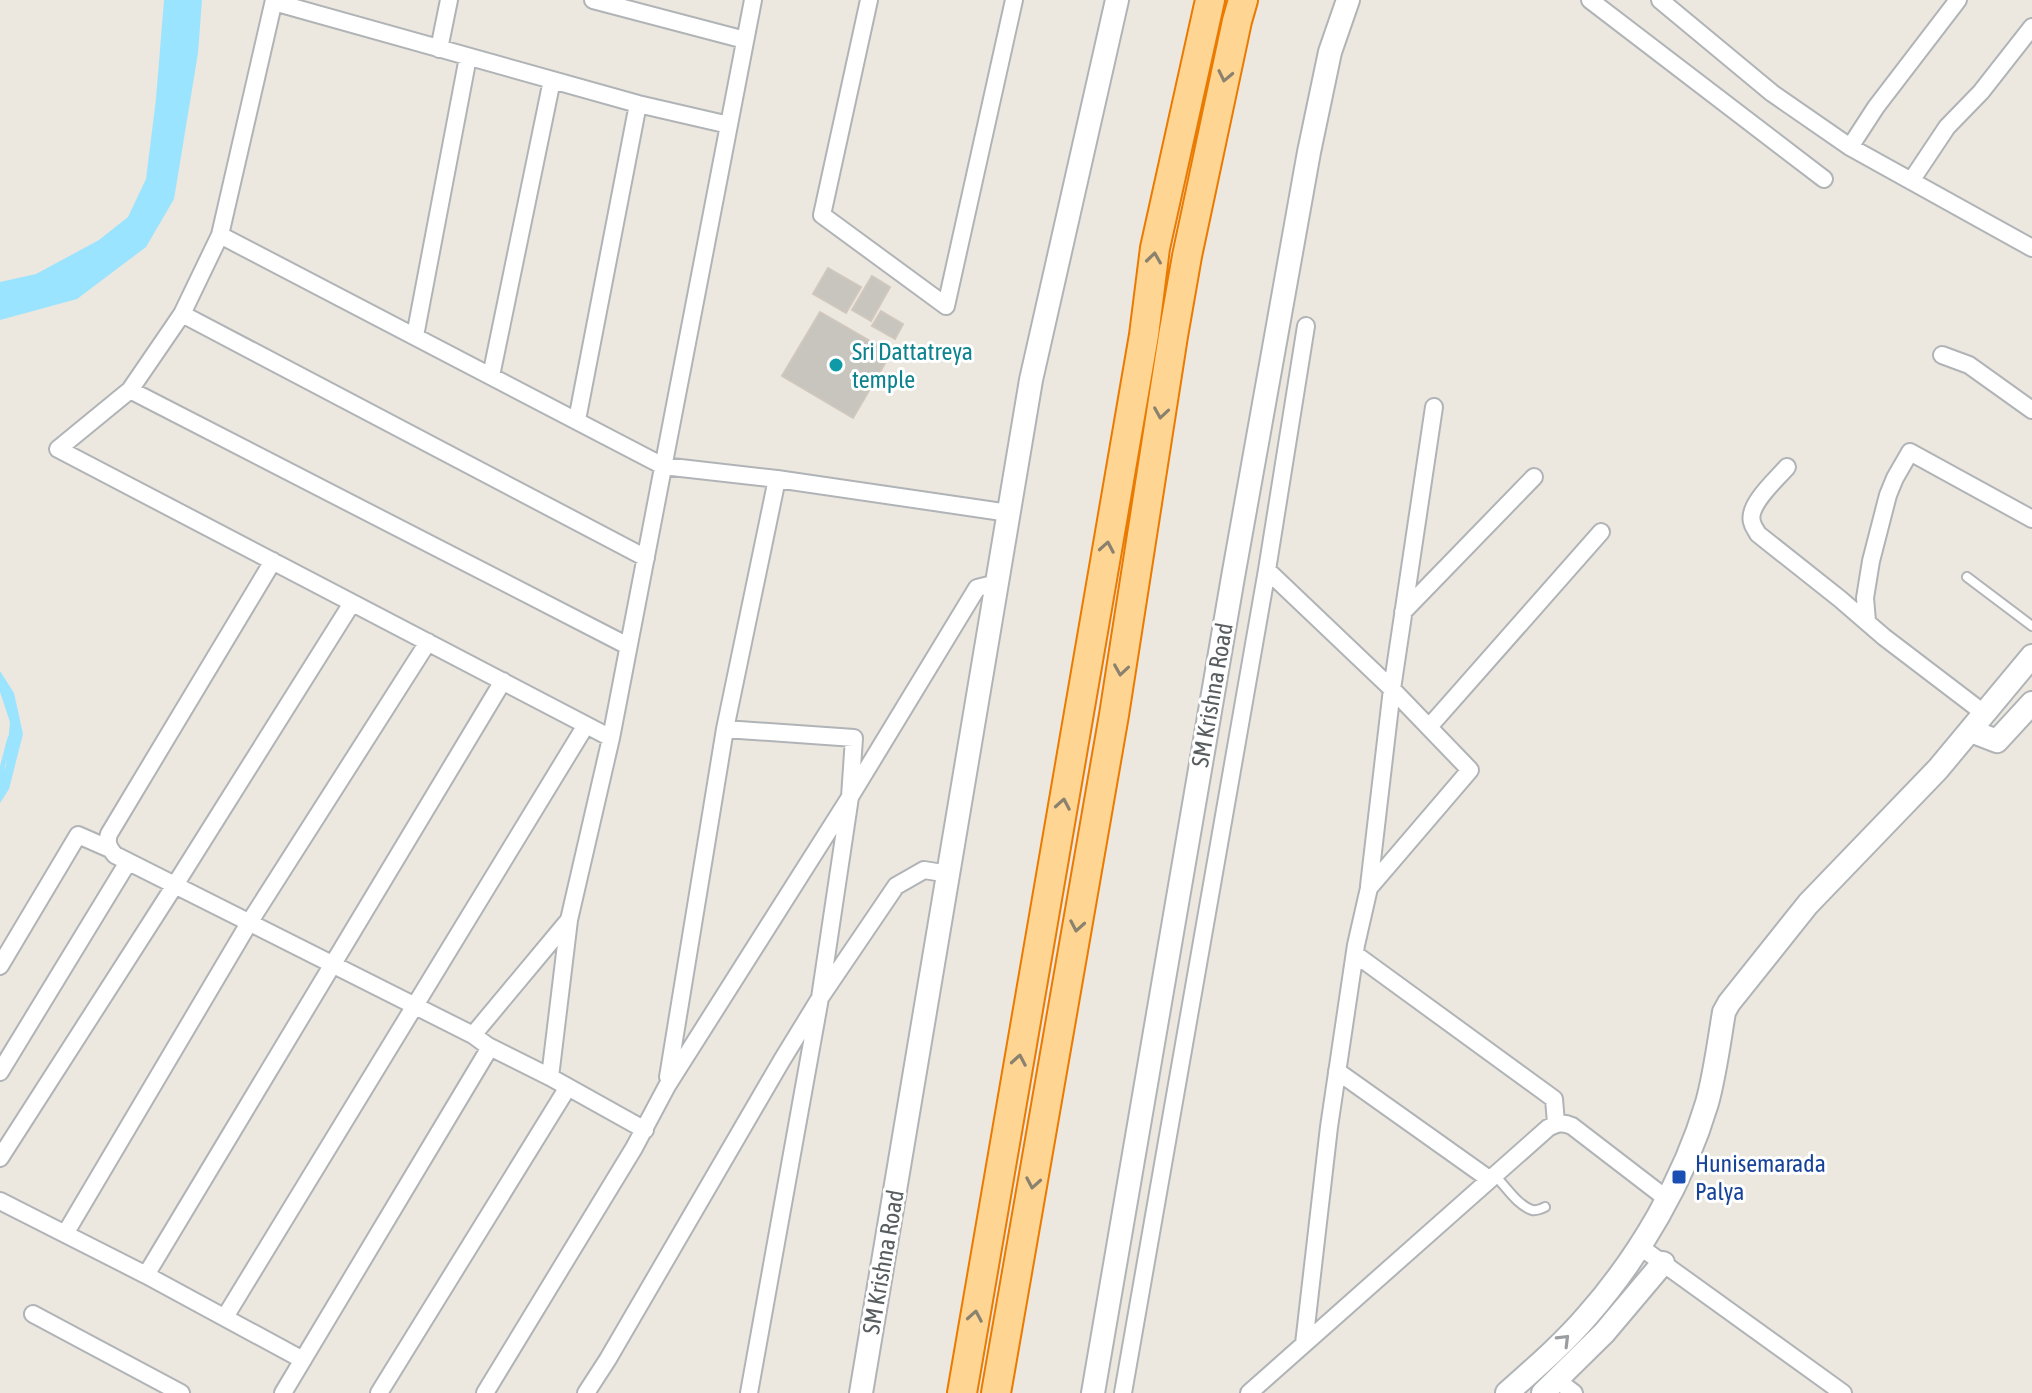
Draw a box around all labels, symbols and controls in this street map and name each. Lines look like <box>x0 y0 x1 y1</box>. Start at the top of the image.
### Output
one-way arrow <box>1217 69 1234 82</box>
one-way arrow <box>1145 251 1162 264</box>
place label: Sri Dattatreya temple <box>852 338 973 393</box>
marker: Sri Dattatreya temple <box>827 356 845 374</box>
one-way arrow <box>1153 406 1170 420</box>
one-way arrow <box>1098 541 1115 554</box>
street label: SM Krishna Road <box>1186 621 1238 769</box>
one-way arrow <box>1113 663 1130 677</box>
one-way arrow <box>1054 797 1071 810</box>
one-way arrow <box>1070 920 1087 933</box>
one-way arrow <box>1010 1053 1027 1067</box>
place label: Hunisemarada Palya <box>1695 1150 1826 1205</box>
marker: Hunisemarada Palya <box>1670 1168 1688 1186</box>
one-way arrow <box>1025 1176 1042 1189</box>
street label: SM Krishna Road <box>857 1188 909 1336</box>
one-way arrow <box>966 1309 983 1323</box>
one-way arrow <box>1555 1335 1569 1349</box>

